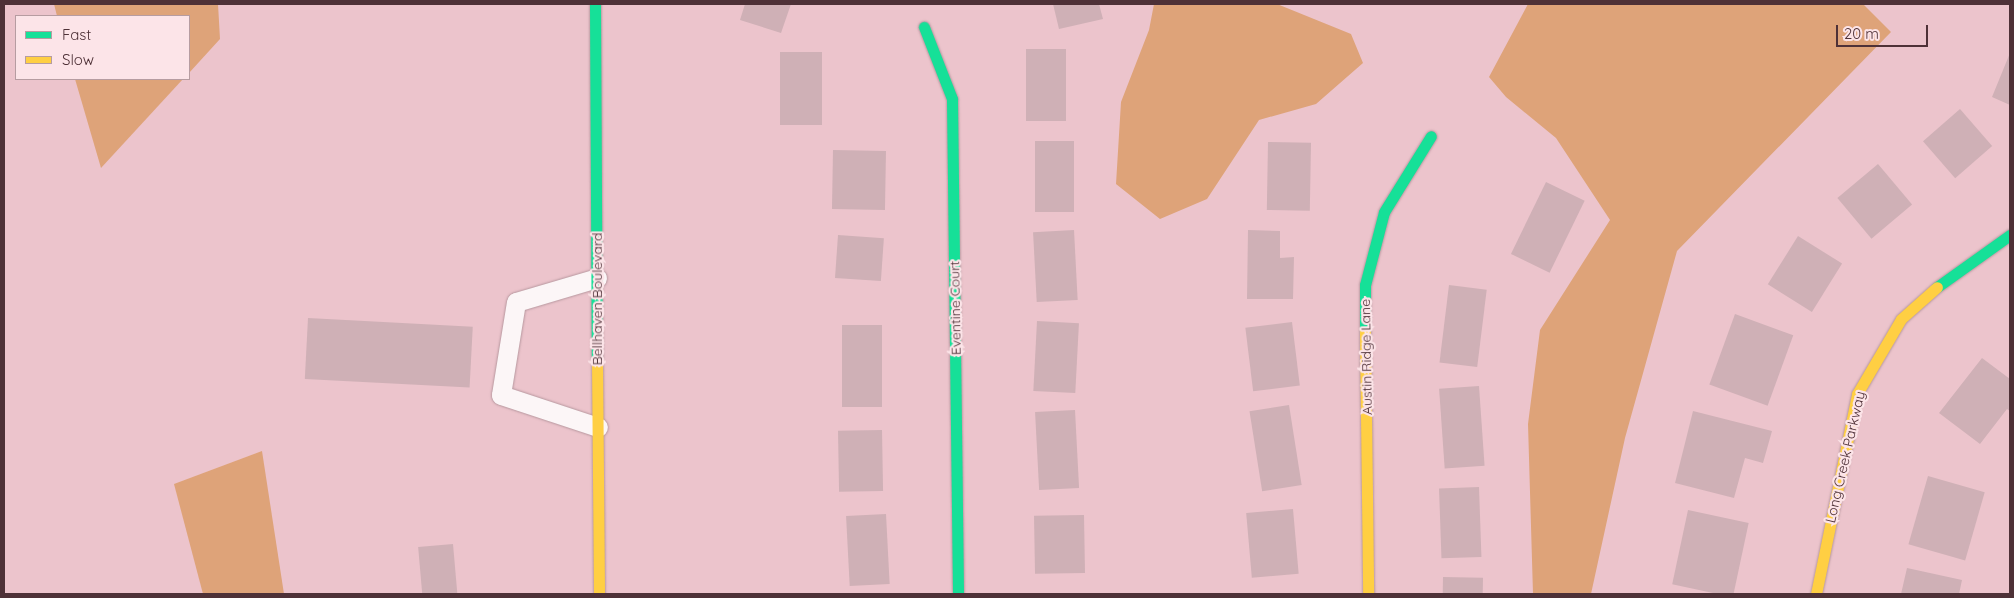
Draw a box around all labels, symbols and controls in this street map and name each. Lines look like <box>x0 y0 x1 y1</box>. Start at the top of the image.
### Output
legend <box>15 15 190 80</box>
scale bar <box>1839 15 1932 47</box>
text: 20 m <box>1844 24 1879 43</box>
text: Fast <box>62 25 91 44</box>
text: Slow <box>62 50 94 69</box>
street label: Bellhaven Boulevard <box>589 233 605 365</box>
street label: Eventine Court <box>946 261 964 355</box>
street label: Austin Ridge Lane <box>1357 299 1375 415</box>
street label: Long Creek Parkway <box>1822 390 1868 524</box>

